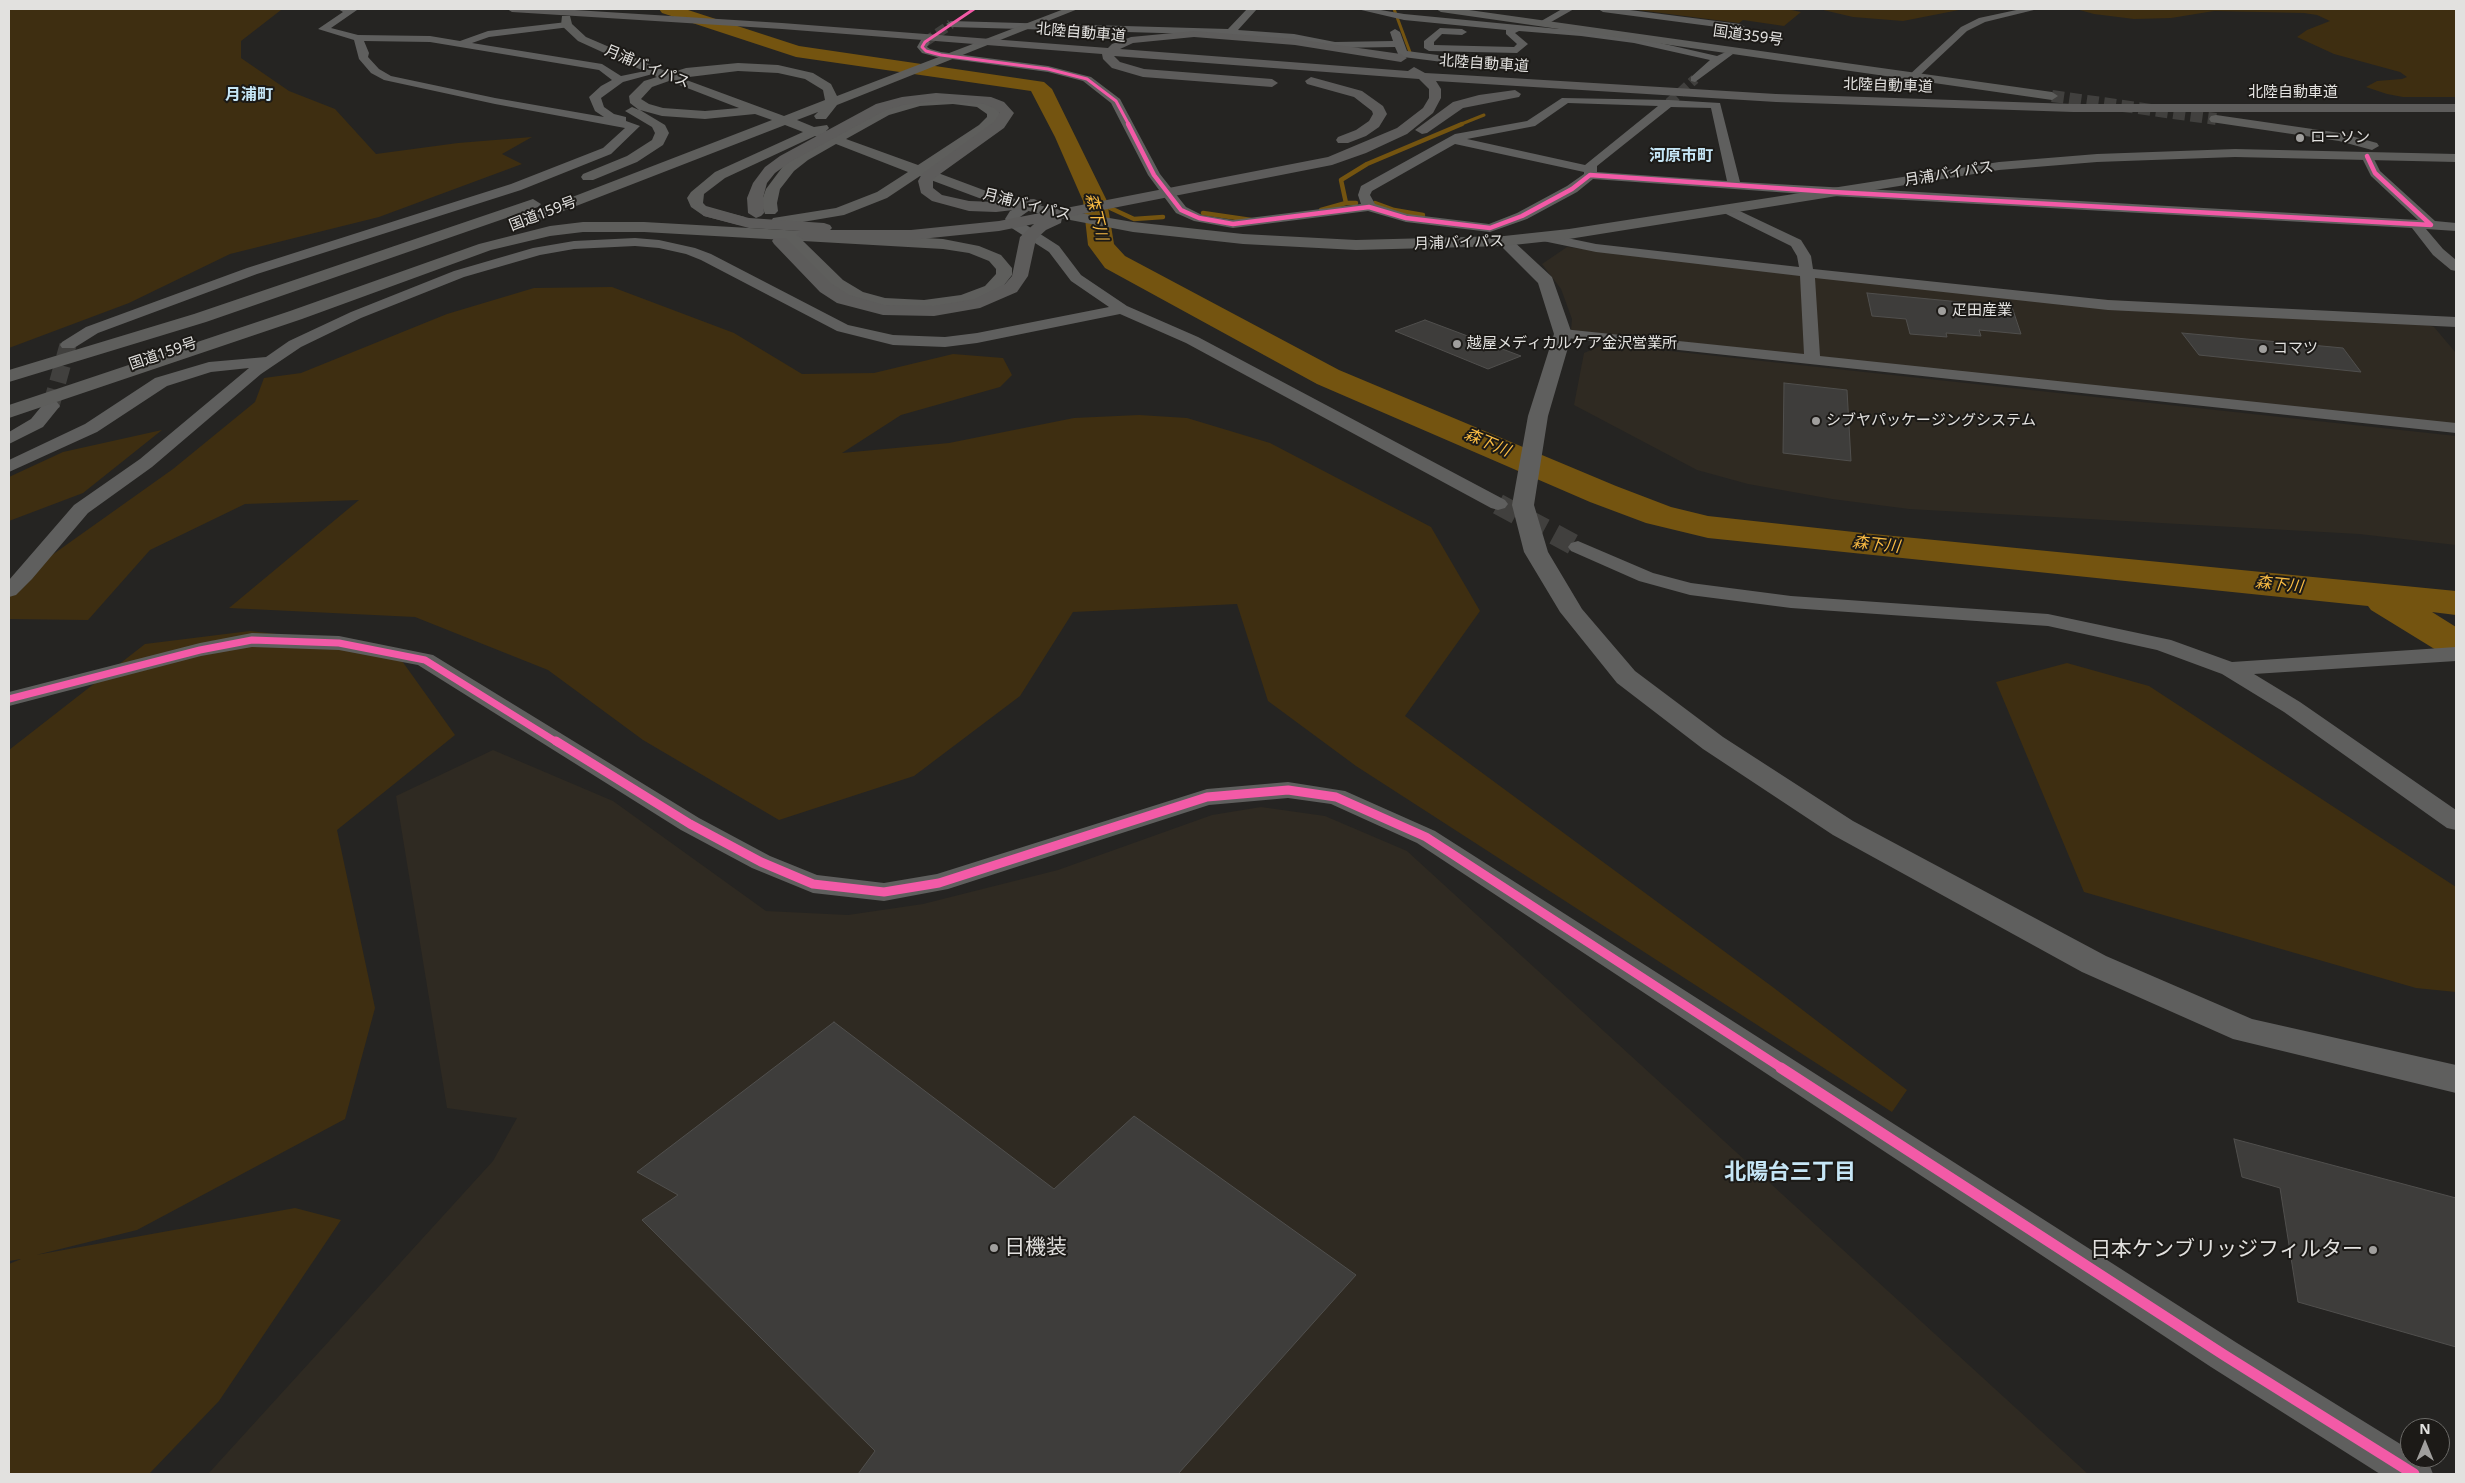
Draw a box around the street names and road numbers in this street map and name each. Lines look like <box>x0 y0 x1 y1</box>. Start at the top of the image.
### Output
street label: 北陸自動車道 <box>1035 20 1127 46</box>
street label: 国道359号 <box>1712 22 1784 50</box>
street label: 月浦バイパス <box>602 42 692 92</box>
street label: 北陸自動車道 <box>1438 52 1530 76</box>
street label: 北陸自動車道 <box>1843 75 1933 97</box>
street label: 北陸自動車道 <box>2248 84 2338 102</box>
street label: 月浦バイパス <box>1903 158 1995 190</box>
street label: 月浦バイパス <box>981 185 1073 225</box>
street label: 国道159号 <box>507 193 579 235</box>
street label: 月浦バイパス <box>1414 232 1504 254</box>
street label: 国道159号 <box>127 334 199 374</box>

